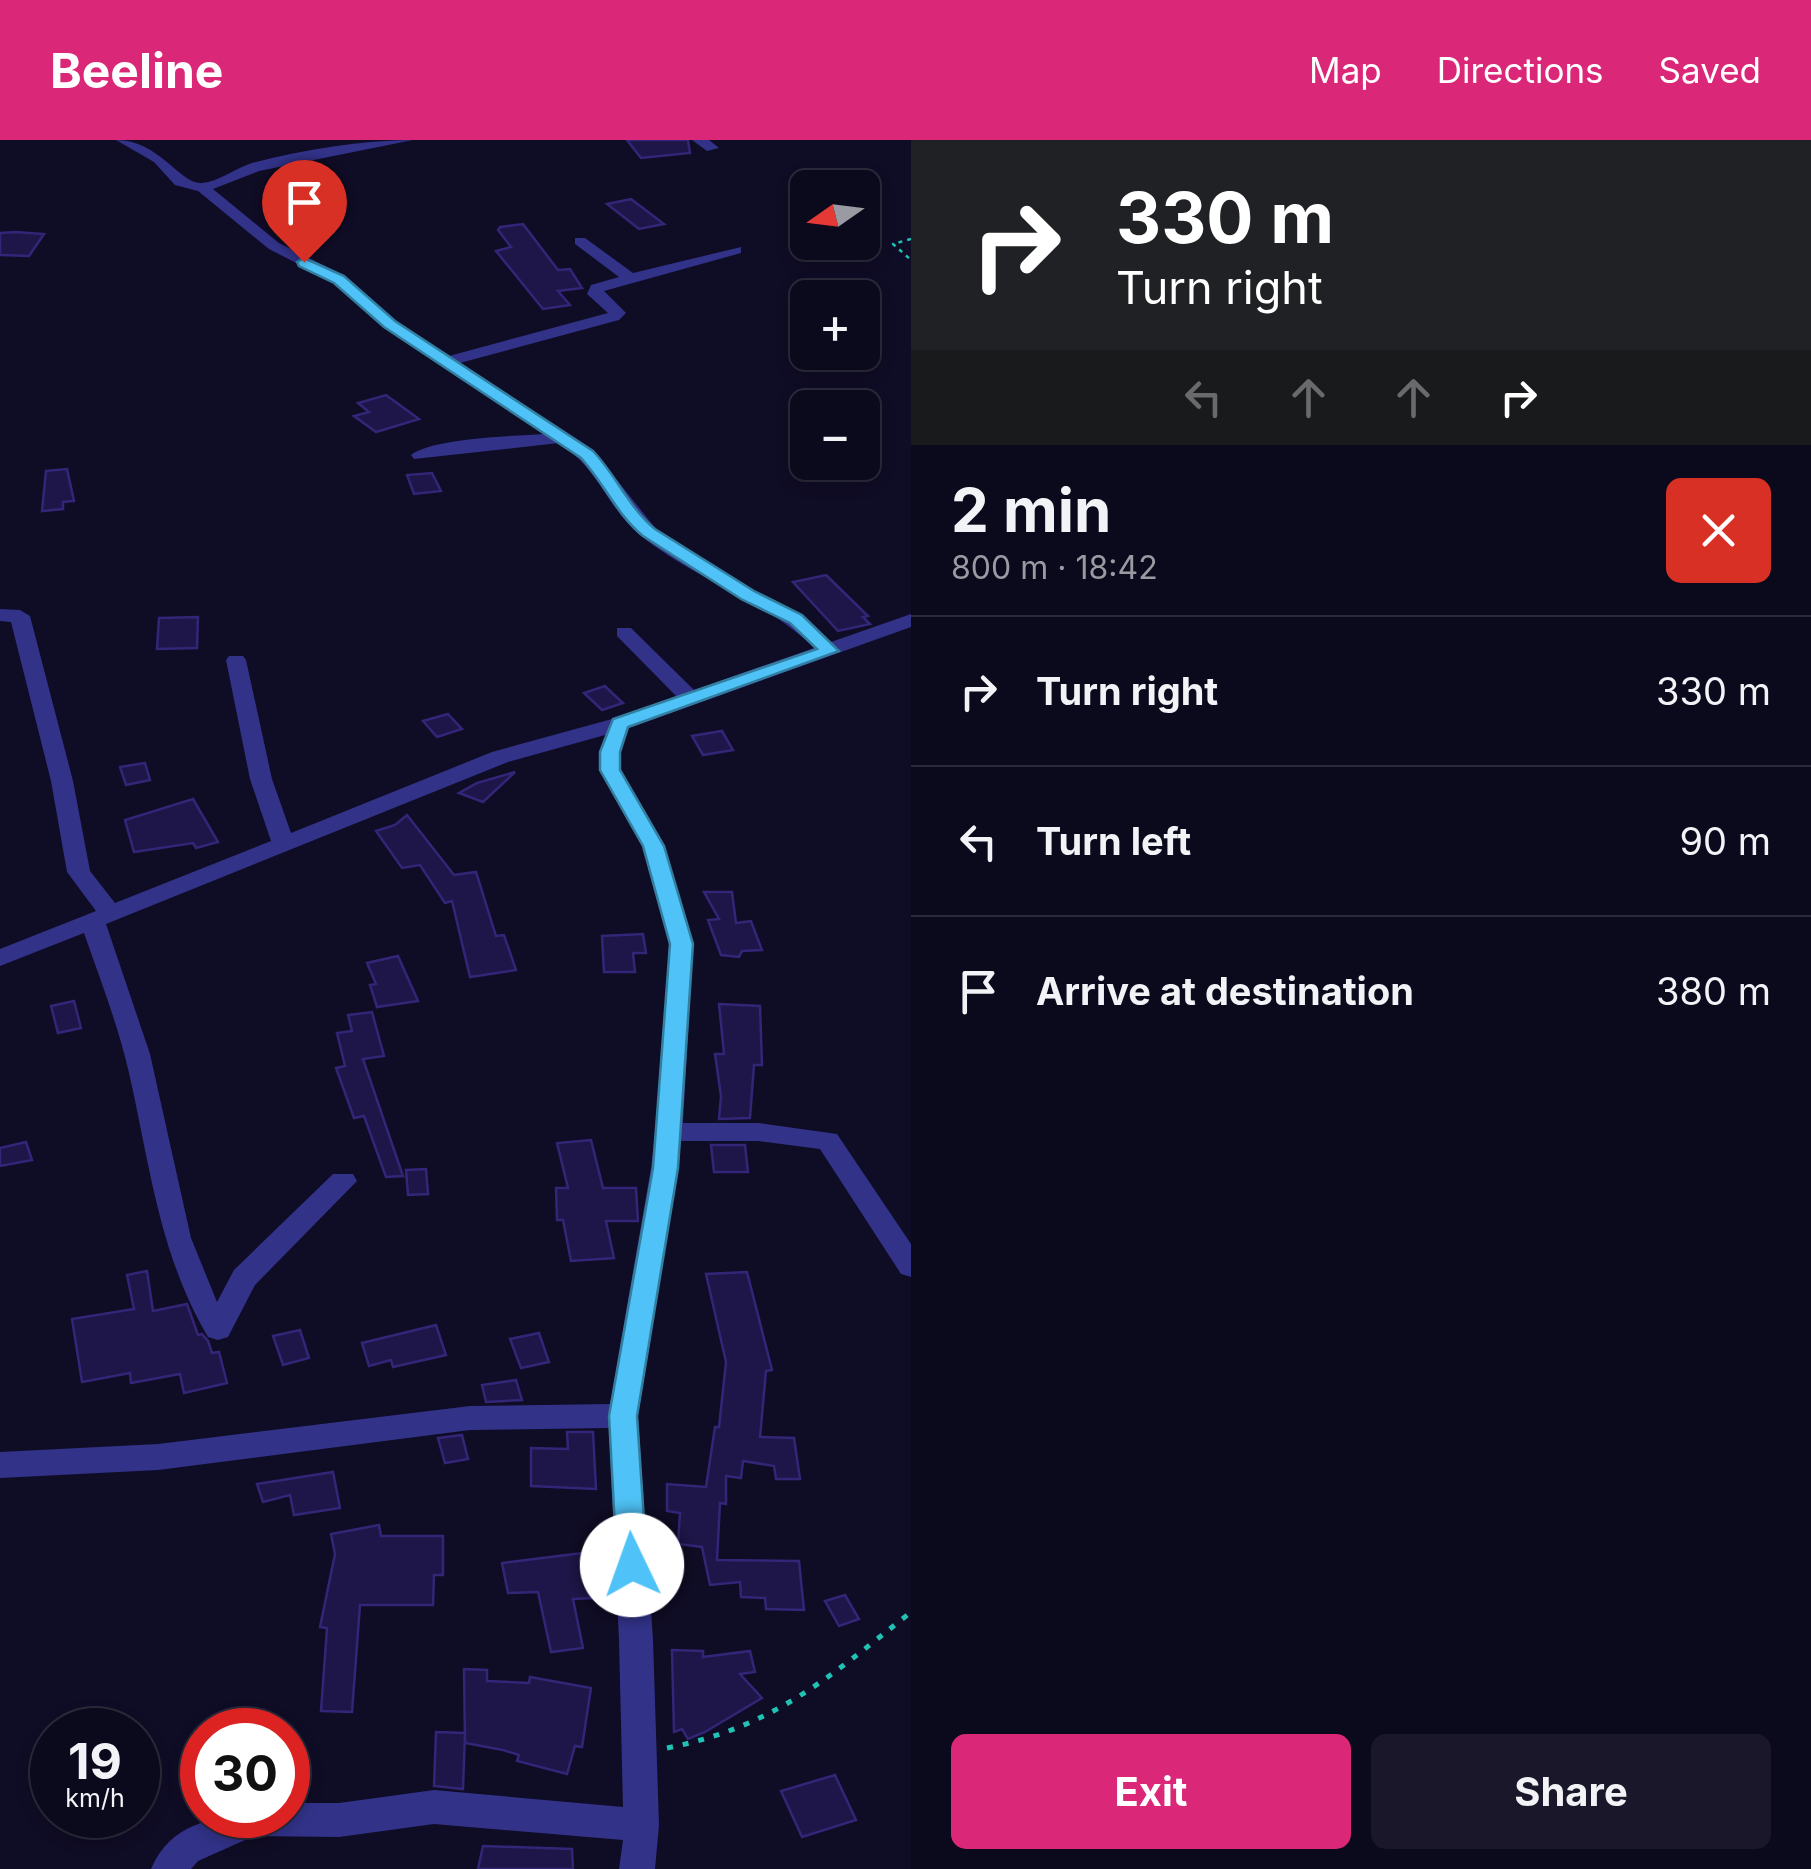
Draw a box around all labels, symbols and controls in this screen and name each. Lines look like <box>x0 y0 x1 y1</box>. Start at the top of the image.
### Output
text: Beeline <box>50 41 223 100</box>
text: Map <box>1309 49 1382 91</box>
text: Directions <box>1437 49 1604 91</box>
text: Saved <box>1659 49 1761 91</box>
pin <box>262 160 347 263</box>
north arrow <box>790 170 880 260</box>
map controls <box>790 170 880 480</box>
icon: arrive <box>277 175 332 230</box>
text: 330 m <box>1116 175 1334 260</box>
icon: right <box>951 180 1081 310</box>
text: Turn right <box>1116 260 1323 315</box>
button: + <box>790 280 880 370</box>
icon: left <box>1176 370 1231 425</box>
icon: ahead <box>1281 370 1336 425</box>
icon: ahead <box>1386 370 1441 425</box>
icon: right <box>1491 370 1546 425</box>
button: − <box>790 390 880 480</box>
text: 2 min <box>951 474 1111 546</box>
button: close <box>1666 478 1771 583</box>
text: 800 m · 18:42 <box>951 548 1158 587</box>
icon: right <box>951 664 1006 719</box>
text: Turn right <box>1036 668 1218 714</box>
text: 330 m <box>1656 668 1771 714</box>
icon: left <box>951 814 1006 869</box>
text: Turn left <box>1036 818 1191 864</box>
text: 90 m <box>1679 818 1771 864</box>
icon: arrive <box>951 964 1006 1019</box>
text: Arrive at destination <box>1036 968 1414 1014</box>
text: 380 m <box>1656 968 1771 1014</box>
position arrow <box>580 1513 684 1617</box>
speed limit sign: 30 <box>180 1708 310 1838</box>
text: 19 <box>68 1731 122 1791</box>
button: Exit <box>951 1734 1351 1849</box>
button: Share <box>1371 1734 1771 1849</box>
text: km/h <box>65 1783 125 1813</box>

